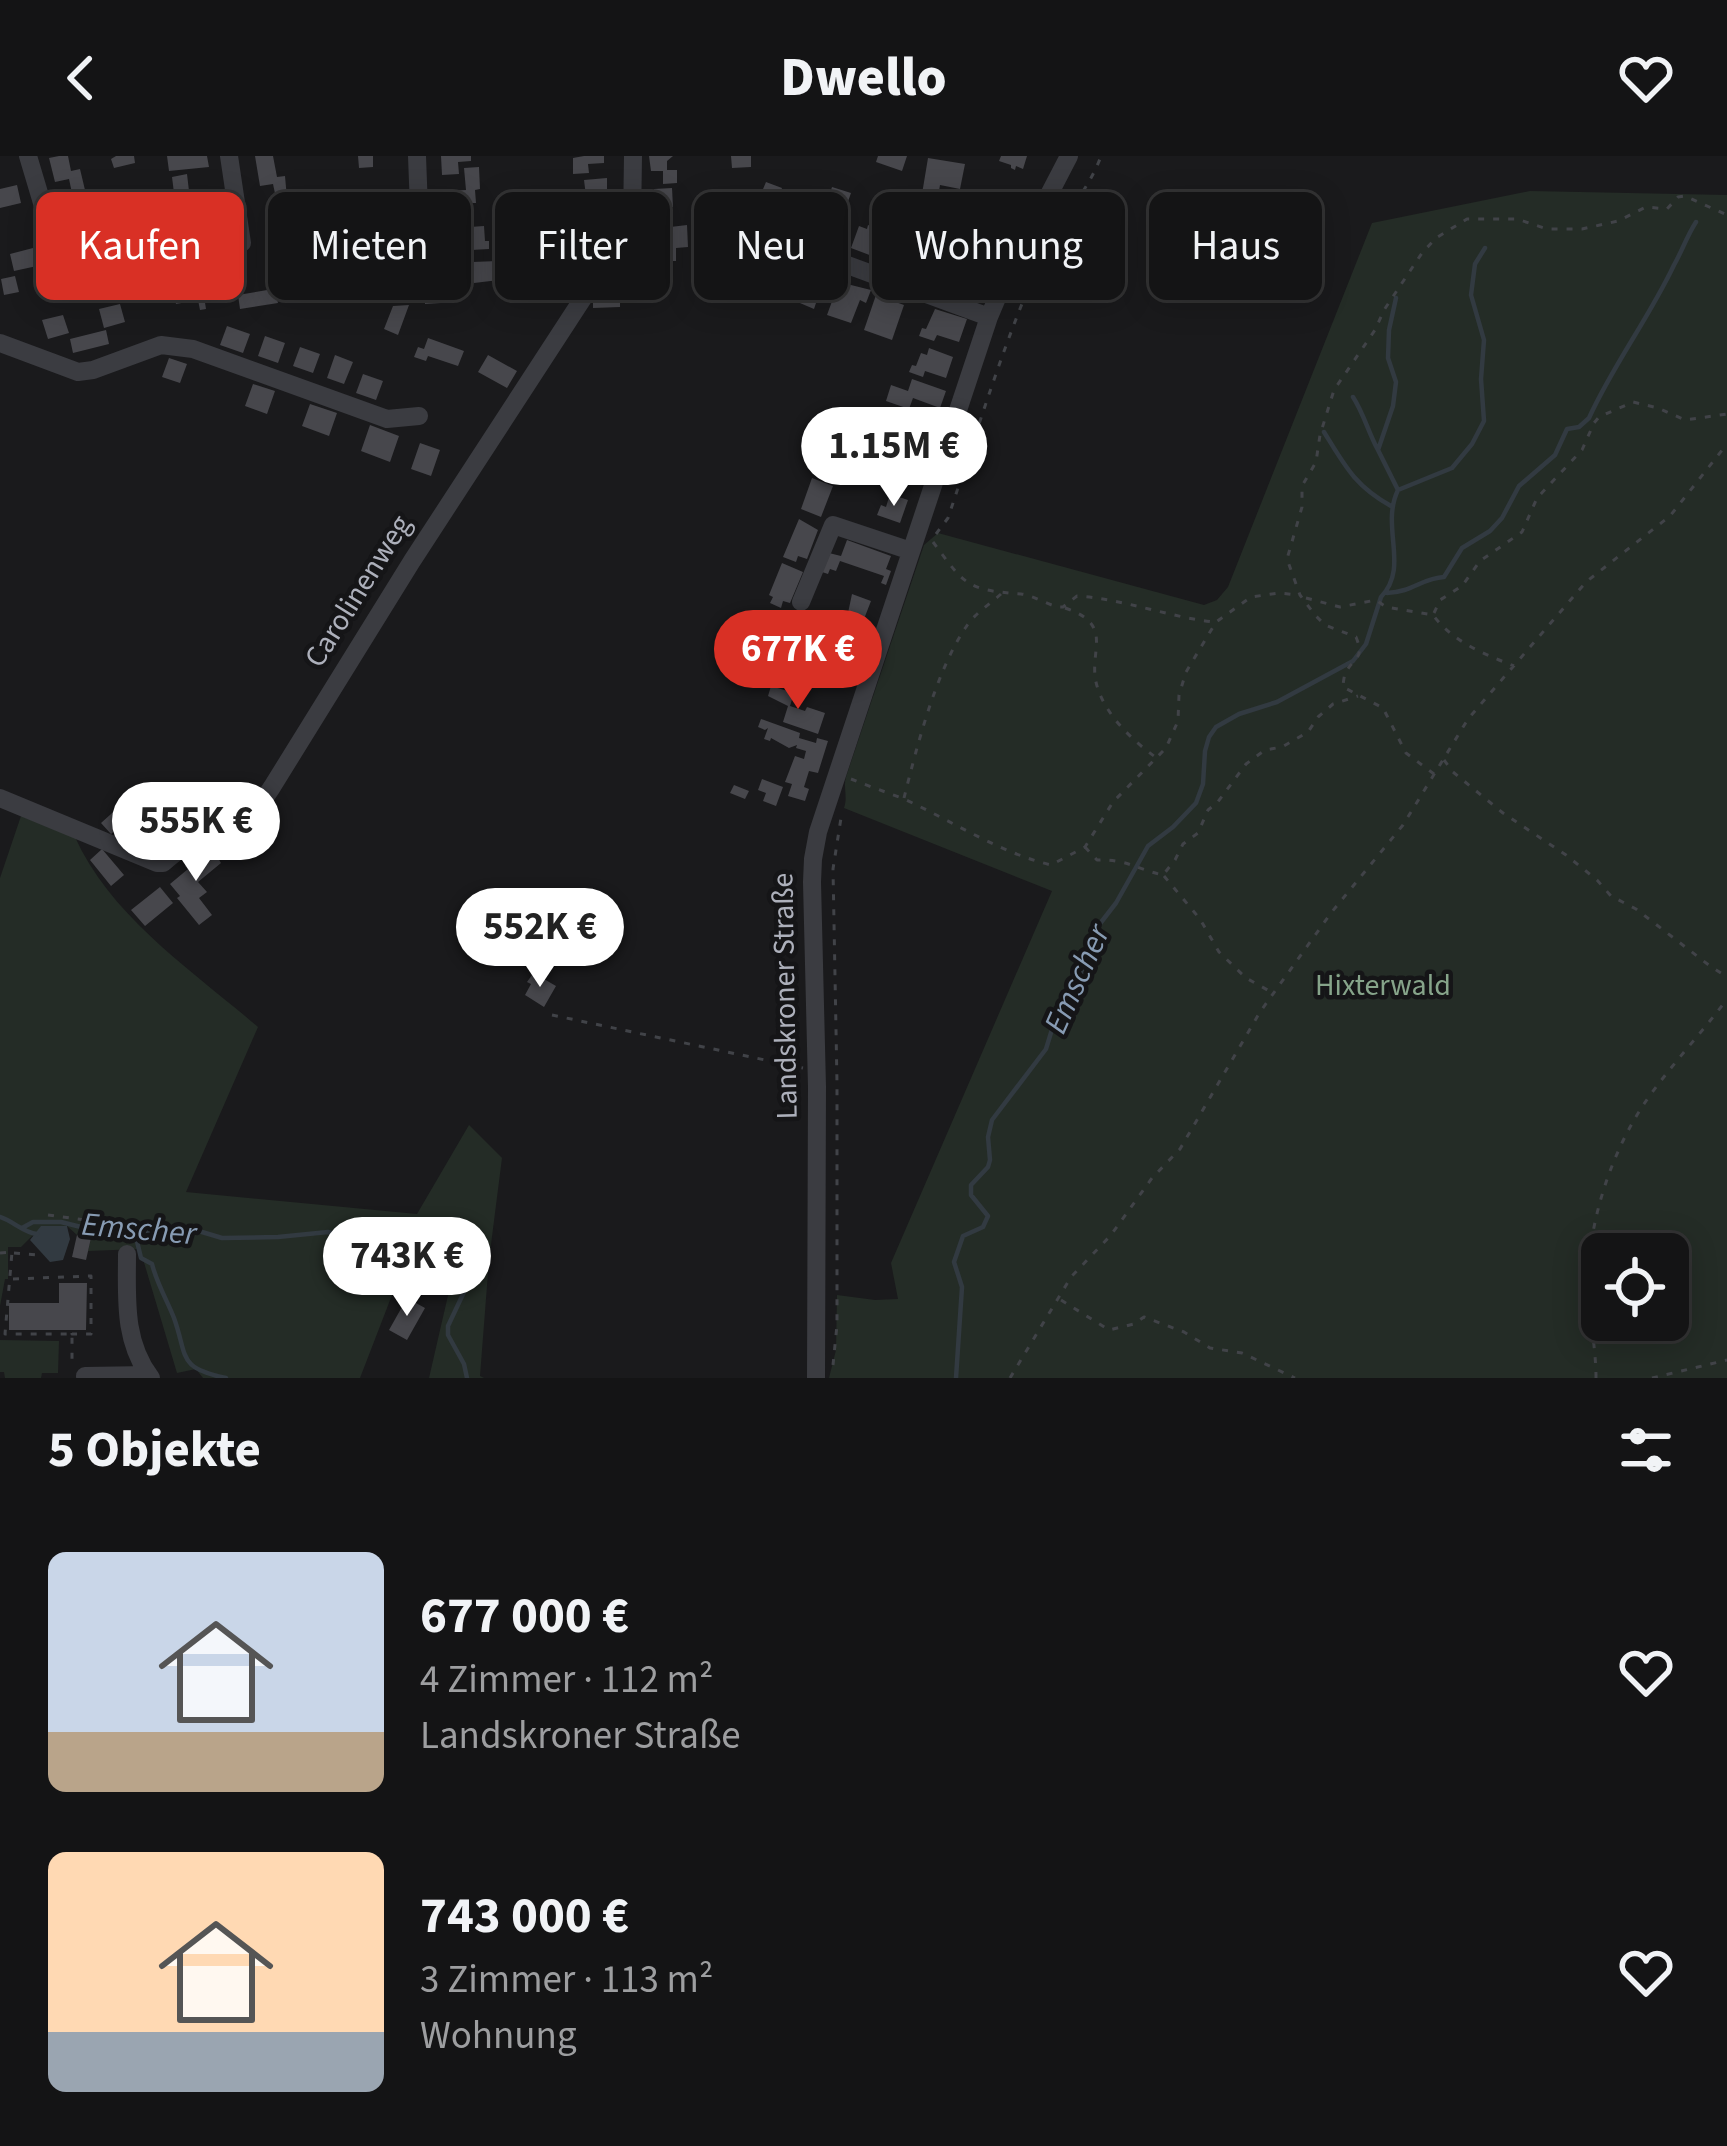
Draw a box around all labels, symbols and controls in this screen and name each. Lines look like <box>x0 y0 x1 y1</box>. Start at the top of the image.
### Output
text: Dwello <box>780 40 947 117</box>
icon: back <box>48 45 114 111</box>
icon: heart <box>1613 45 1679 111</box>
chip: Kaufen <box>36 192 244 300</box>
chip: Mieten <box>268 192 471 300</box>
chip: Filter <box>495 192 670 300</box>
chip: Neu <box>694 192 848 300</box>
chip: Wohnung <box>872 192 1125 300</box>
chip: Haus <box>1149 192 1322 300</box>
pin: 1.15M € <box>783 407 1005 509</box>
text: 1.15M € <box>828 418 960 474</box>
street label: Carolinenweg <box>294 506 422 676</box>
pin: 677K € <box>700 610 896 712</box>
text: 677K € <box>741 621 855 677</box>
pin: 555K € <box>98 782 294 884</box>
text: 555K € <box>139 793 253 849</box>
street label: Landskroner Straße <box>761 872 809 1120</box>
pin: 552K € <box>442 888 638 990</box>
text: 552K € <box>483 899 597 955</box>
water label: Emscher <box>1032 915 1123 1041</box>
park label: Hixterwald <box>1315 964 1451 1007</box>
water label: Emscher <box>80 1201 200 1258</box>
pin: 743K € <box>309 1217 505 1319</box>
text: 743K € <box>350 1228 464 1284</box>
map controls <box>1581 1233 1689 1341</box>
button: locate <box>1581 1233 1689 1341</box>
text: 5 Objekte <box>48 1414 261 1486</box>
icon: filters <box>1613 1417 1679 1483</box>
text: 677 000 € <box>420 1580 629 1652</box>
icon: home <box>144 1600 288 1744</box>
icon: heart <box>1613 1639 1679 1705</box>
text: 4 Zimmer · 112 m² <box>420 1652 713 1708</box>
text: Landskroner Straße <box>420 1708 741 1764</box>
text: 743 000 € <box>420 1880 629 1952</box>
icon: home <box>144 1900 288 2044</box>
icon: heart <box>1613 1939 1679 2005</box>
text: 3 Zimmer · 113 m² <box>420 1952 713 2008</box>
text: Wohnung <box>420 2008 577 2064</box>

